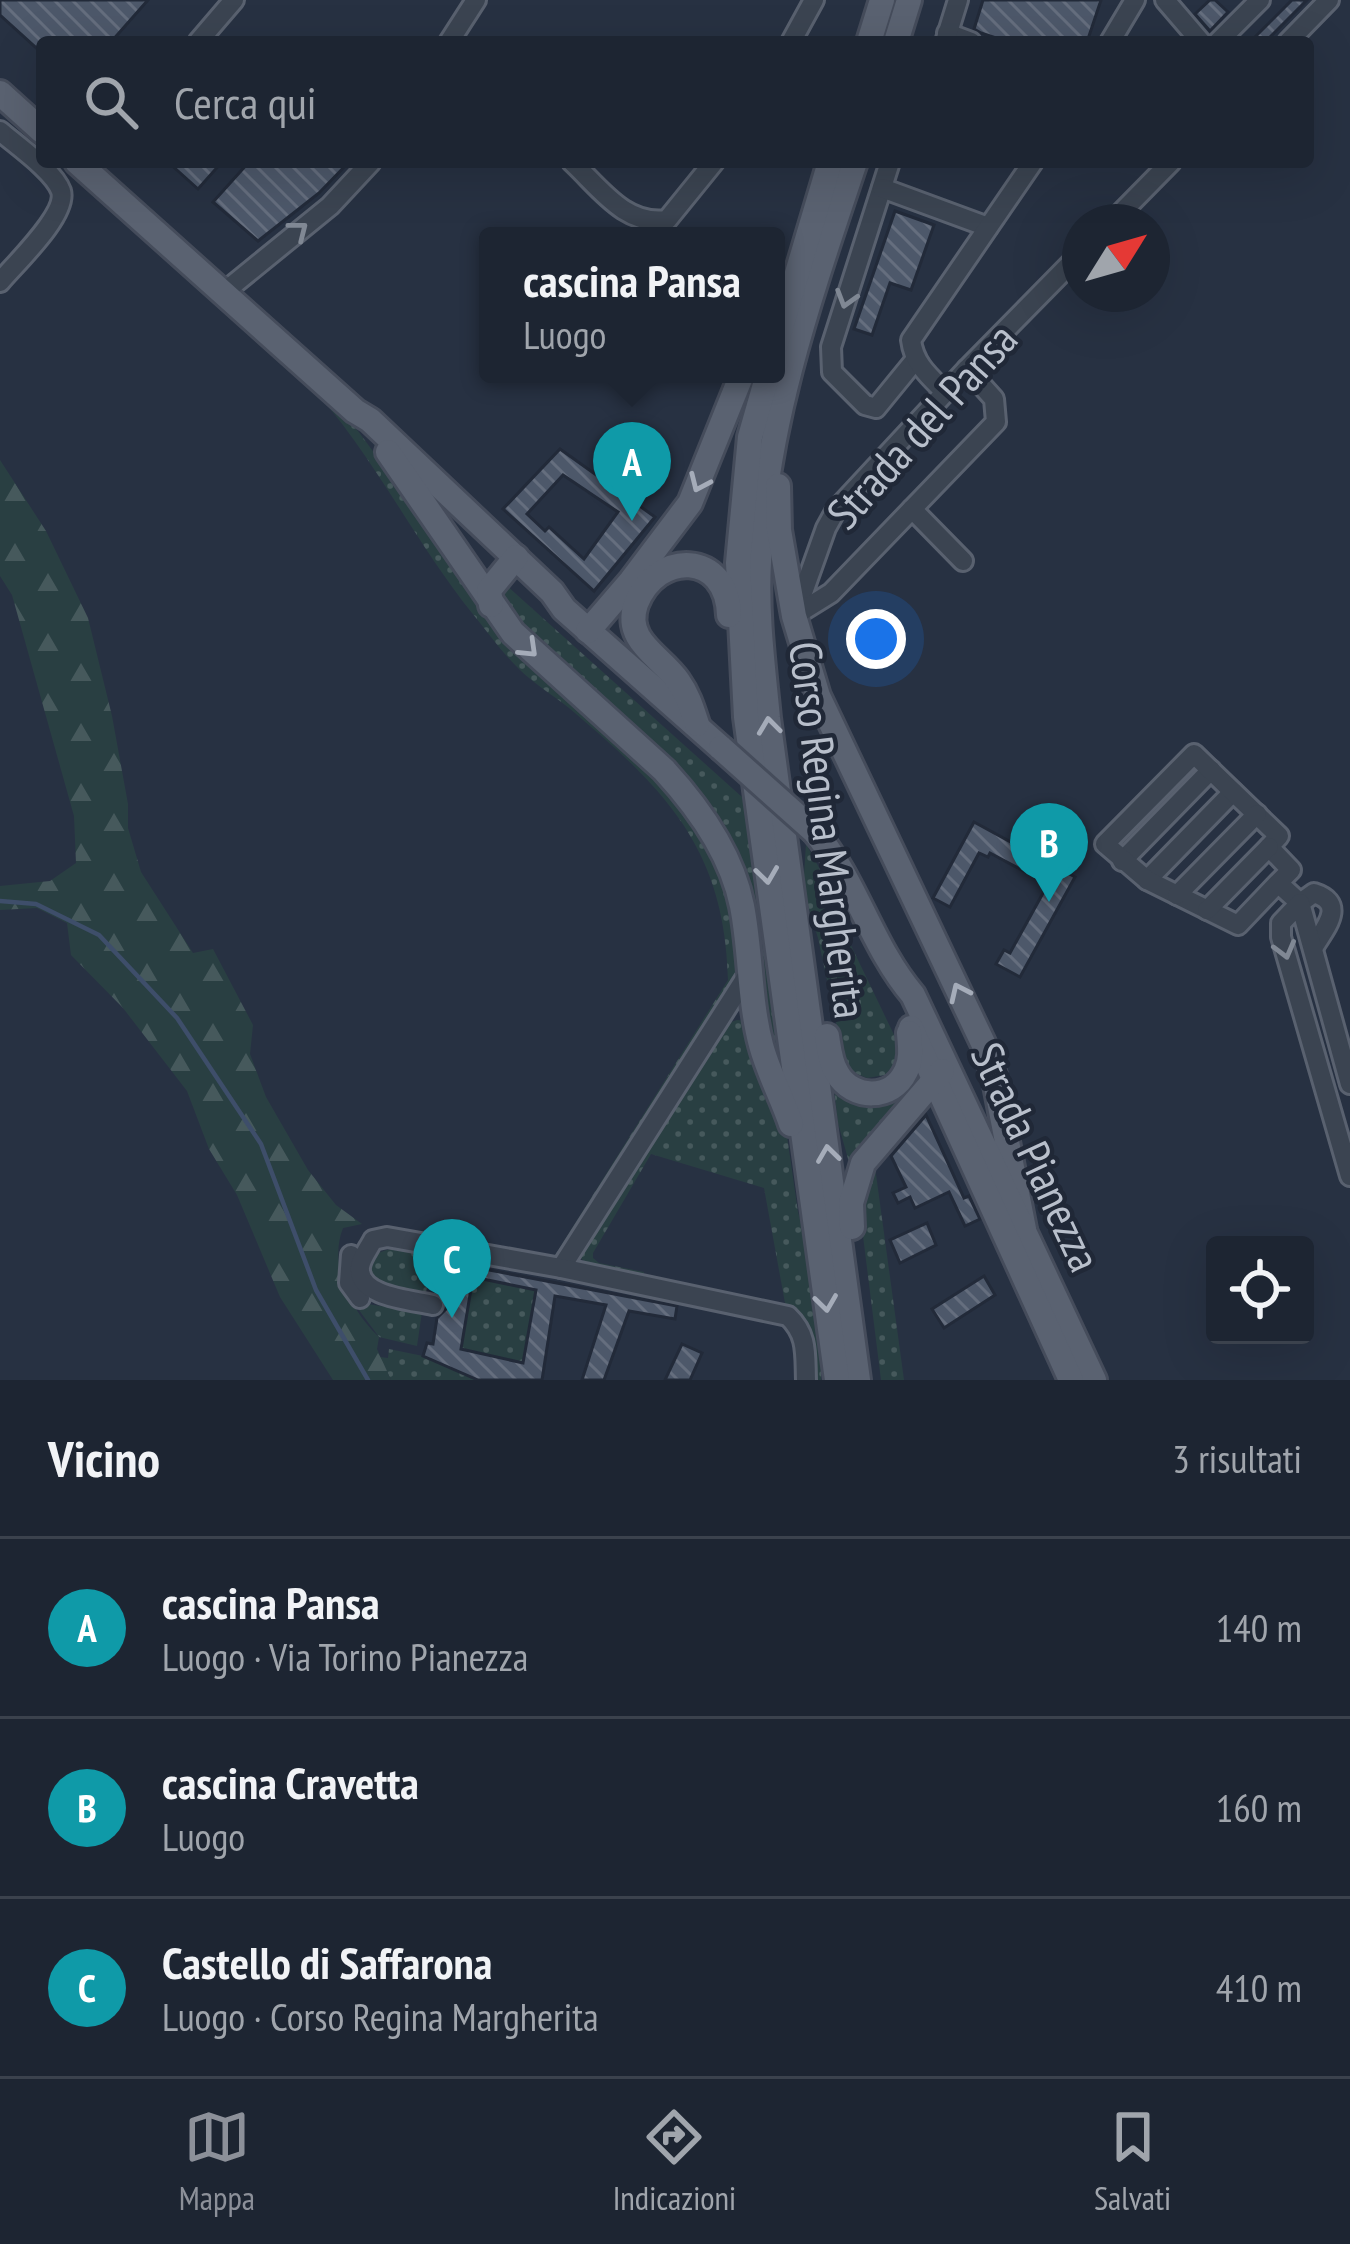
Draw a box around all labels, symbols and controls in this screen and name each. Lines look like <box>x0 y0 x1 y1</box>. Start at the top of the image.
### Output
search box <box>36 36 1314 168</box>
icon: search <box>78 69 144 135</box>
text: Cerca qui <box>174 73 317 131</box>
north arrow <box>1062 204 1170 312</box>
one-way arrow <box>286 223 308 244</box>
popup <box>479 227 785 383</box>
text: cascina Pansa <box>523 251 741 309</box>
one-way arrow <box>836 288 861 309</box>
text: Luogo <box>523 309 606 360</box>
street label: Strada del Pansa <box>814 310 1029 540</box>
pin: A <box>593 422 671 521</box>
one-way arrow <box>690 471 714 492</box>
your location <box>846 609 906 669</box>
one-way arrow <box>515 635 537 657</box>
street label: Corso Regina Margherita <box>777 638 881 1022</box>
one-way arrow <box>757 716 783 736</box>
pin: B <box>1010 803 1088 902</box>
one-way arrow <box>754 865 780 884</box>
one-way arrow <box>1271 939 1296 960</box>
one-way arrow <box>950 983 973 1004</box>
street label: Strada Pianezza <box>959 1033 1115 1280</box>
one-way arrow <box>816 1144 842 1164</box>
pin: C <box>413 1219 491 1318</box>
map controls <box>1206 1236 1314 1344</box>
button: locate <box>1206 1236 1314 1344</box>
one-way arrow <box>812 1293 838 1312</box>
text: Vicino <box>48 1425 160 1491</box>
text: 3 risultati <box>1172 1433 1302 1484</box>
text: cascina Pansa <box>162 1573 380 1631</box>
text: A <box>77 1602 97 1653</box>
text: 140 m <box>1216 1602 1302 1653</box>
text: Luogo · Via Torino Pianezza <box>162 1631 528 1682</box>
text: cascina Cravetta <box>162 1753 419 1811</box>
text: B <box>77 1782 97 1833</box>
text: 160 m <box>1216 1782 1302 1833</box>
text: Luogo <box>162 1811 245 1862</box>
text: Castello di Saffarona <box>162 1933 492 1991</box>
text: C <box>78 1962 96 2013</box>
text: 410 m <box>1216 1962 1302 2013</box>
text: Luogo · Corso Regina Margherita <box>162 1991 599 2042</box>
tab: Mappa <box>179 2104 255 2219</box>
tab: Indicazioni <box>613 2104 736 2219</box>
tab: Salvati <box>1094 2104 1171 2219</box>

